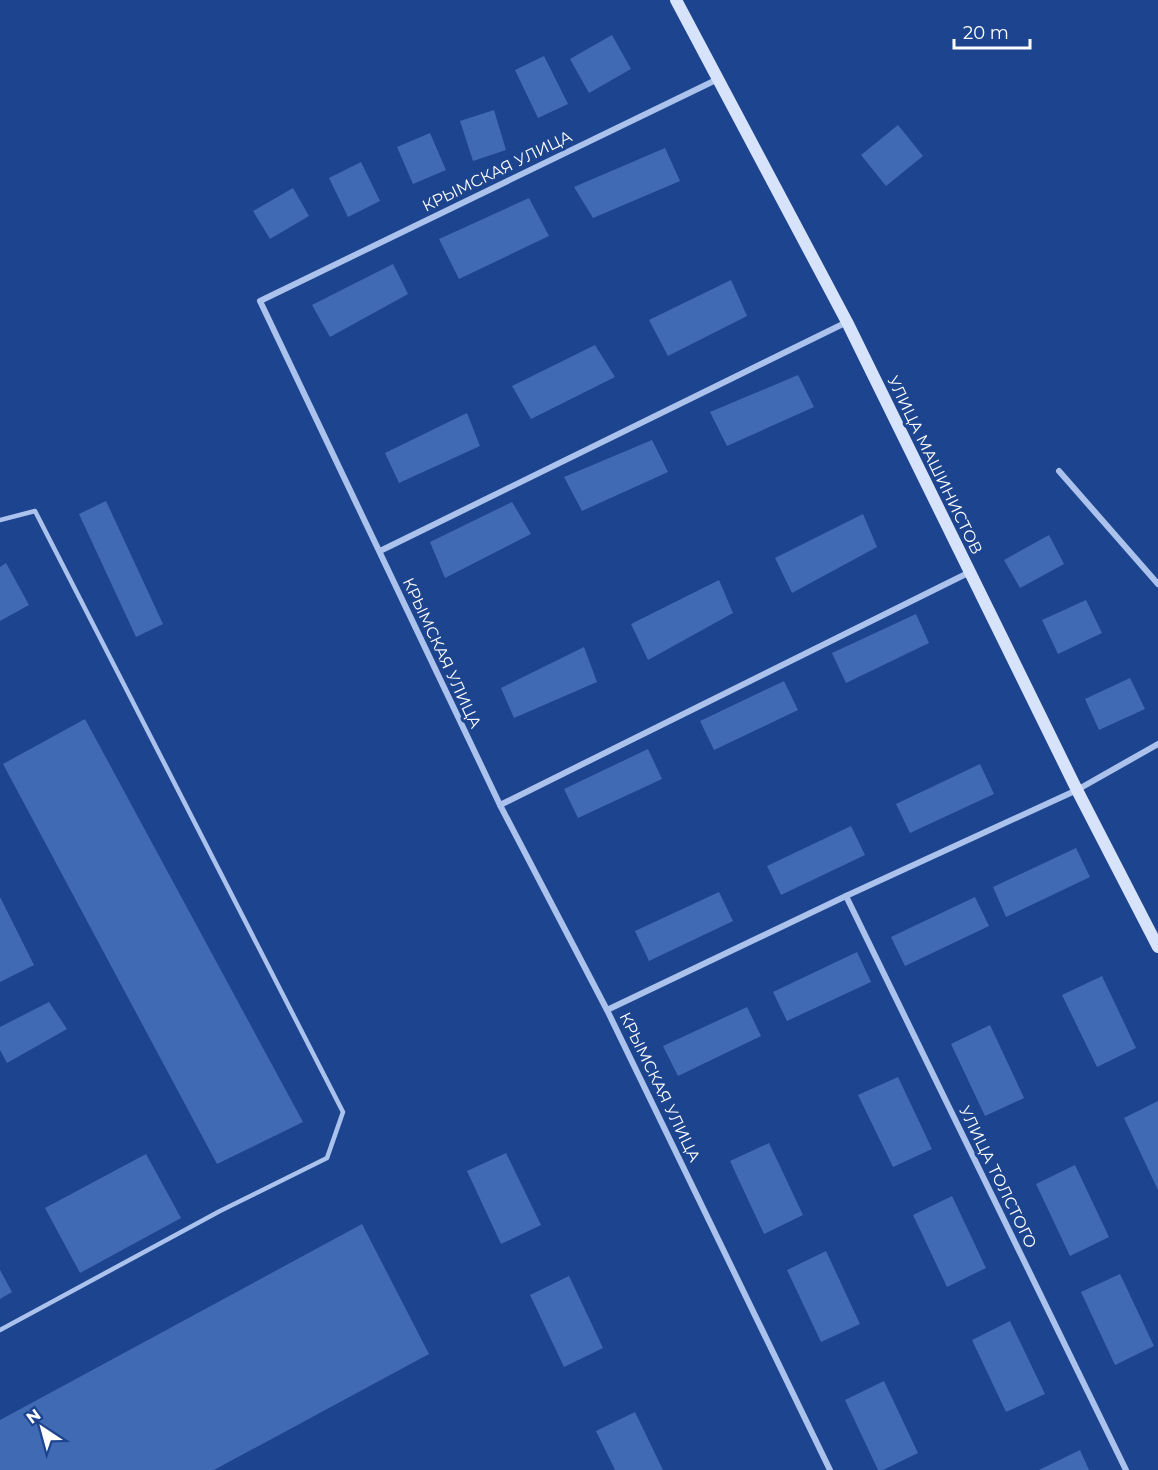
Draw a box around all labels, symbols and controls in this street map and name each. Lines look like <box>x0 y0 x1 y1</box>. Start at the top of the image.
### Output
scale bar <box>954 12 1030 50</box>
text: 20 m <box>963 22 1009 44</box>
street label: КРЫМСКАЯ УЛИЦА <box>419 126 575 215</box>
street label: УЛИЦА МАШИНИСТОВ <box>884 373 986 557</box>
street label: КРЫМСКАЯ УЛИЦА <box>399 575 485 731</box>
street label: КРЫМСКАЯ УЛИЦА <box>616 1009 705 1165</box>
street label: УЛИЦА ТОЛСТОГО <box>955 1103 1041 1251</box>
north arrow <box>12 1398 72 1458</box>
text: N <box>23 1405 44 1428</box>

